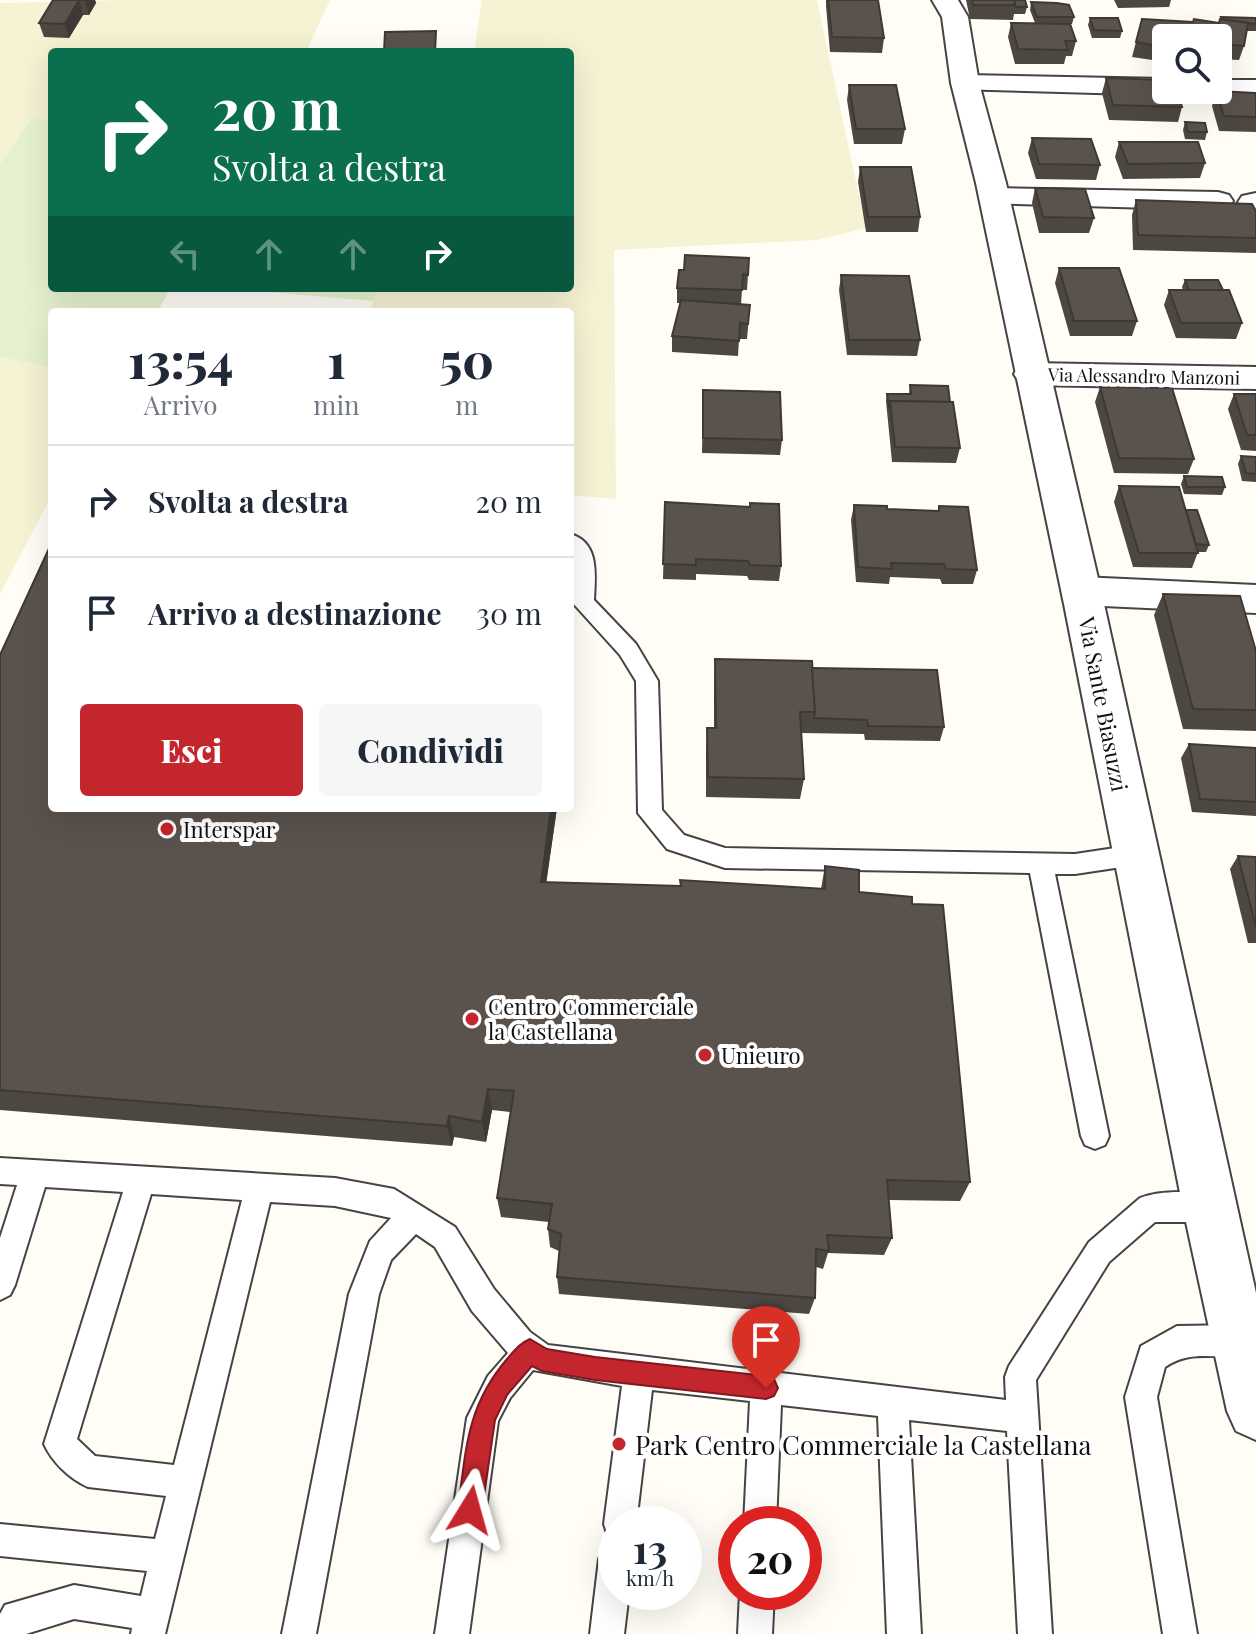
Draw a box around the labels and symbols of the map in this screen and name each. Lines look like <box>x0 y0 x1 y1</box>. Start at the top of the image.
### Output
street label: Via Alessandro Manzoni <box>1047 362 1240 390</box>
street label: Via Sante Biasuzzi <box>1072 613 1136 794</box>
place label: Interspar <box>183 814 276 844</box>
marker: Interspar <box>158 820 176 838</box>
place label: Centro Commerciale la Castellana <box>488 991 694 1046</box>
marker: Centro Commerciale la Castellana <box>463 1010 481 1028</box>
place label: Unieuro <box>721 1040 801 1070</box>
marker: Unieuro <box>696 1046 714 1064</box>
pin <box>732 1306 800 1388</box>
place label: Park Centro Commerciale la Castellana <box>635 1427 1091 1462</box>
marker: Park Centro Commerciale la Castellana <box>610 1435 628 1453</box>
position arrow <box>428 1468 512 1552</box>
speed limit sign: 20 <box>718 1506 822 1610</box>

